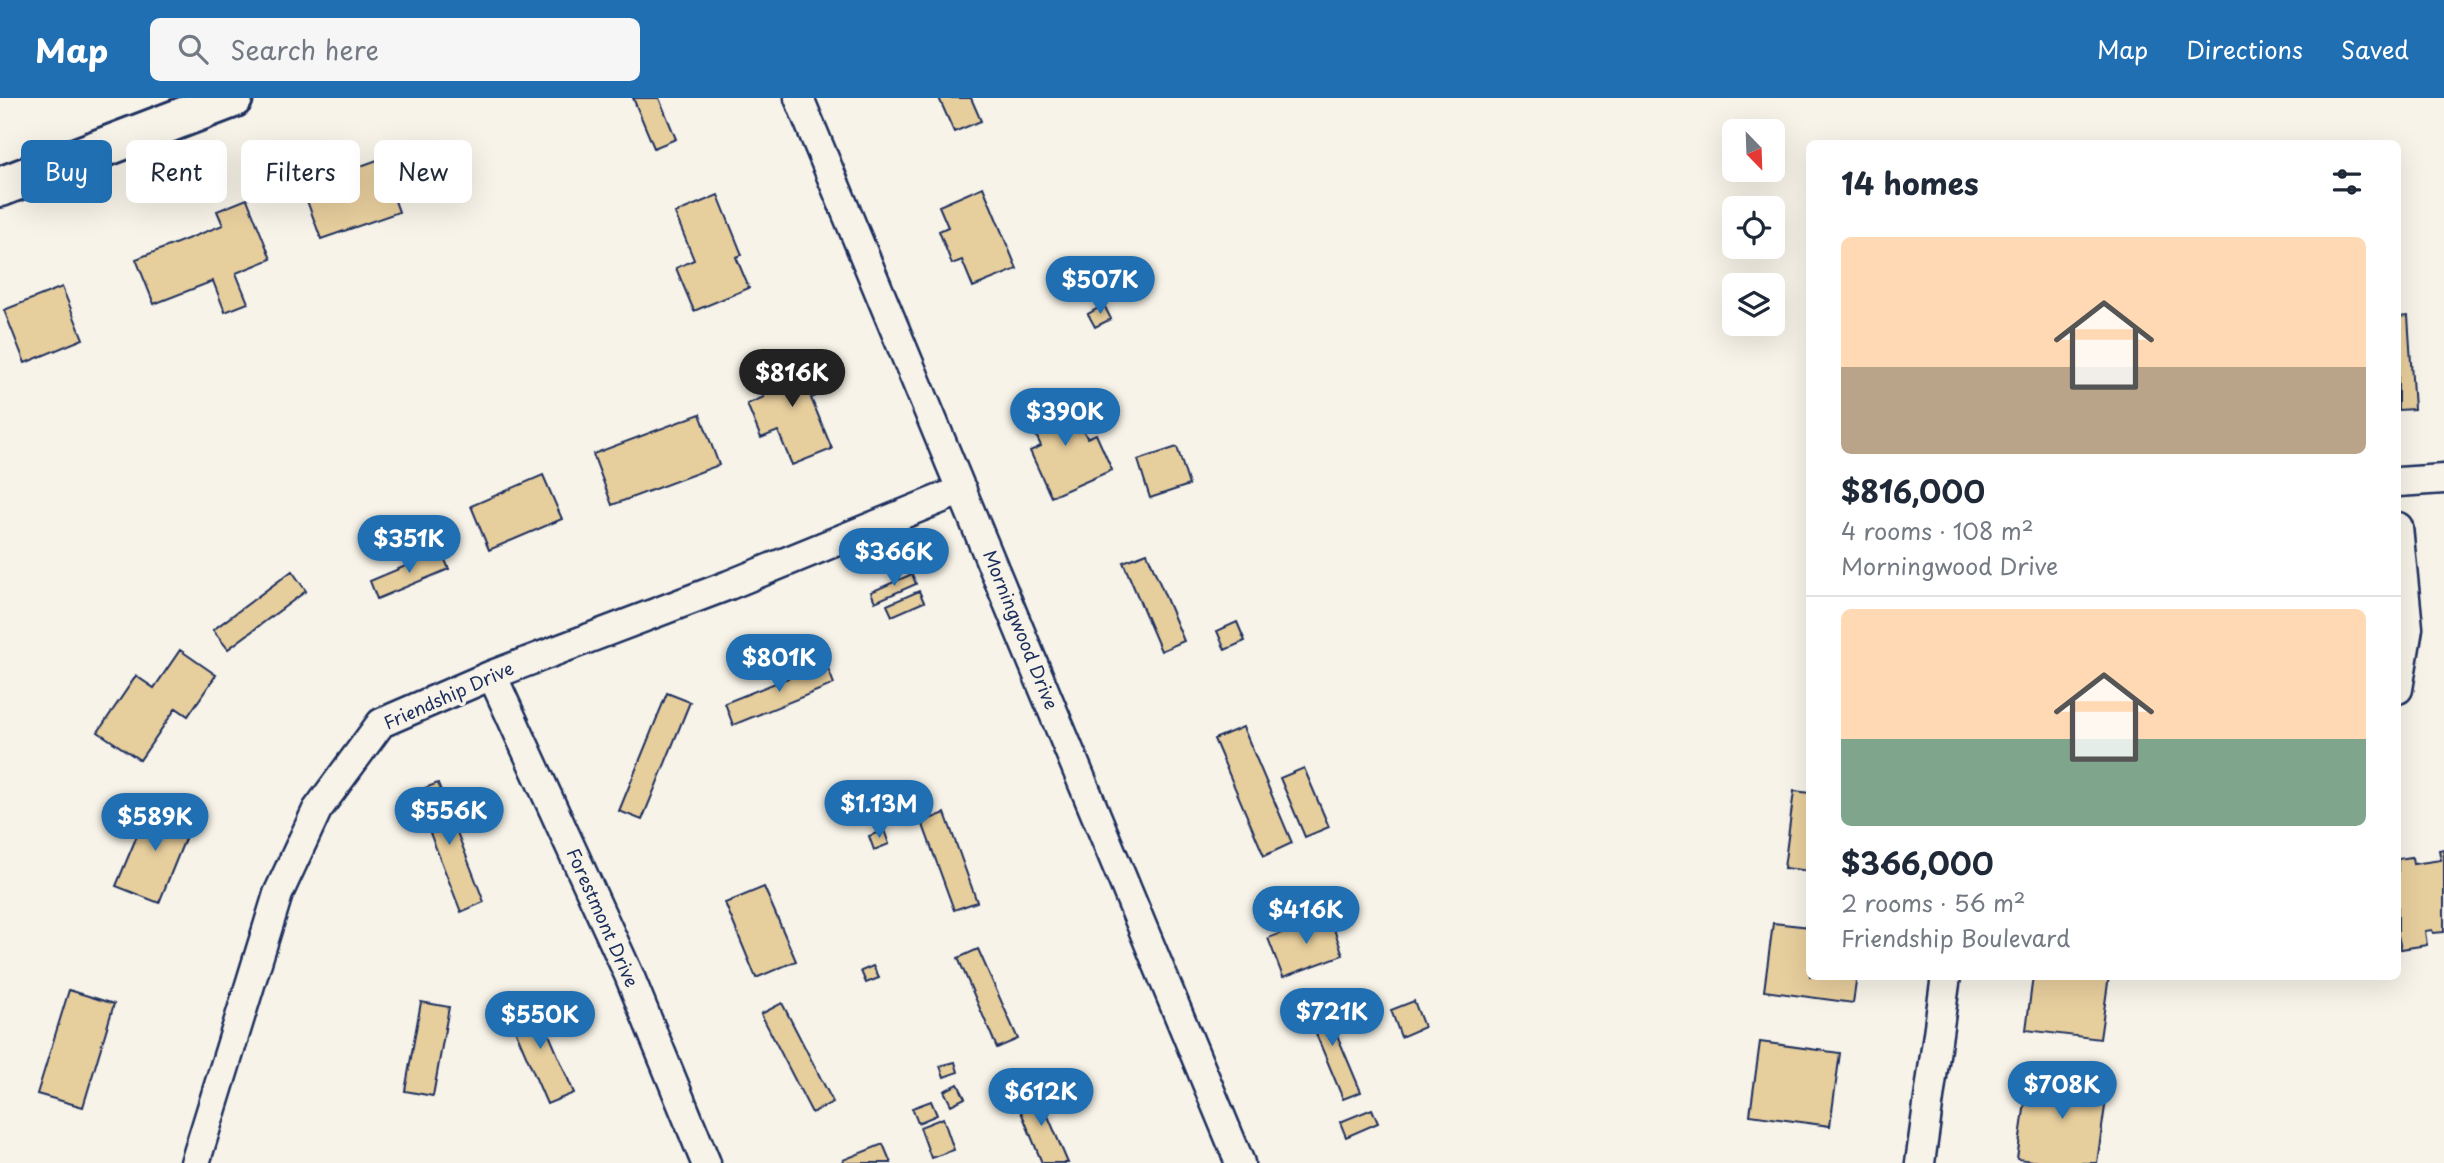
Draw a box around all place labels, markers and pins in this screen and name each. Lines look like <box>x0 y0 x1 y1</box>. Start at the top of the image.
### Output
pin: $507K <box>1051 256 1149 316</box>
pin: $816K <box>743 350 841 409</box>
pin: $390K <box>1016 388 1114 448</box>
pin: $351K <box>360 516 458 575</box>
pin: $366K <box>845 528 943 588</box>
pin: $801K <box>730 634 828 694</box>
pin: $1.13M <box>822 780 936 840</box>
pin: $556K <box>400 788 498 847</box>
pin: $589K <box>106 794 204 853</box>
pin: $416K <box>1257 886 1355 946</box>
pin: $721K <box>1283 988 1381 1048</box>
pin: $550K <box>491 992 589 1051</box>
pin: $708K <box>2013 1062 2111 1121</box>
pin: $612K <box>992 1068 1090 1128</box>

